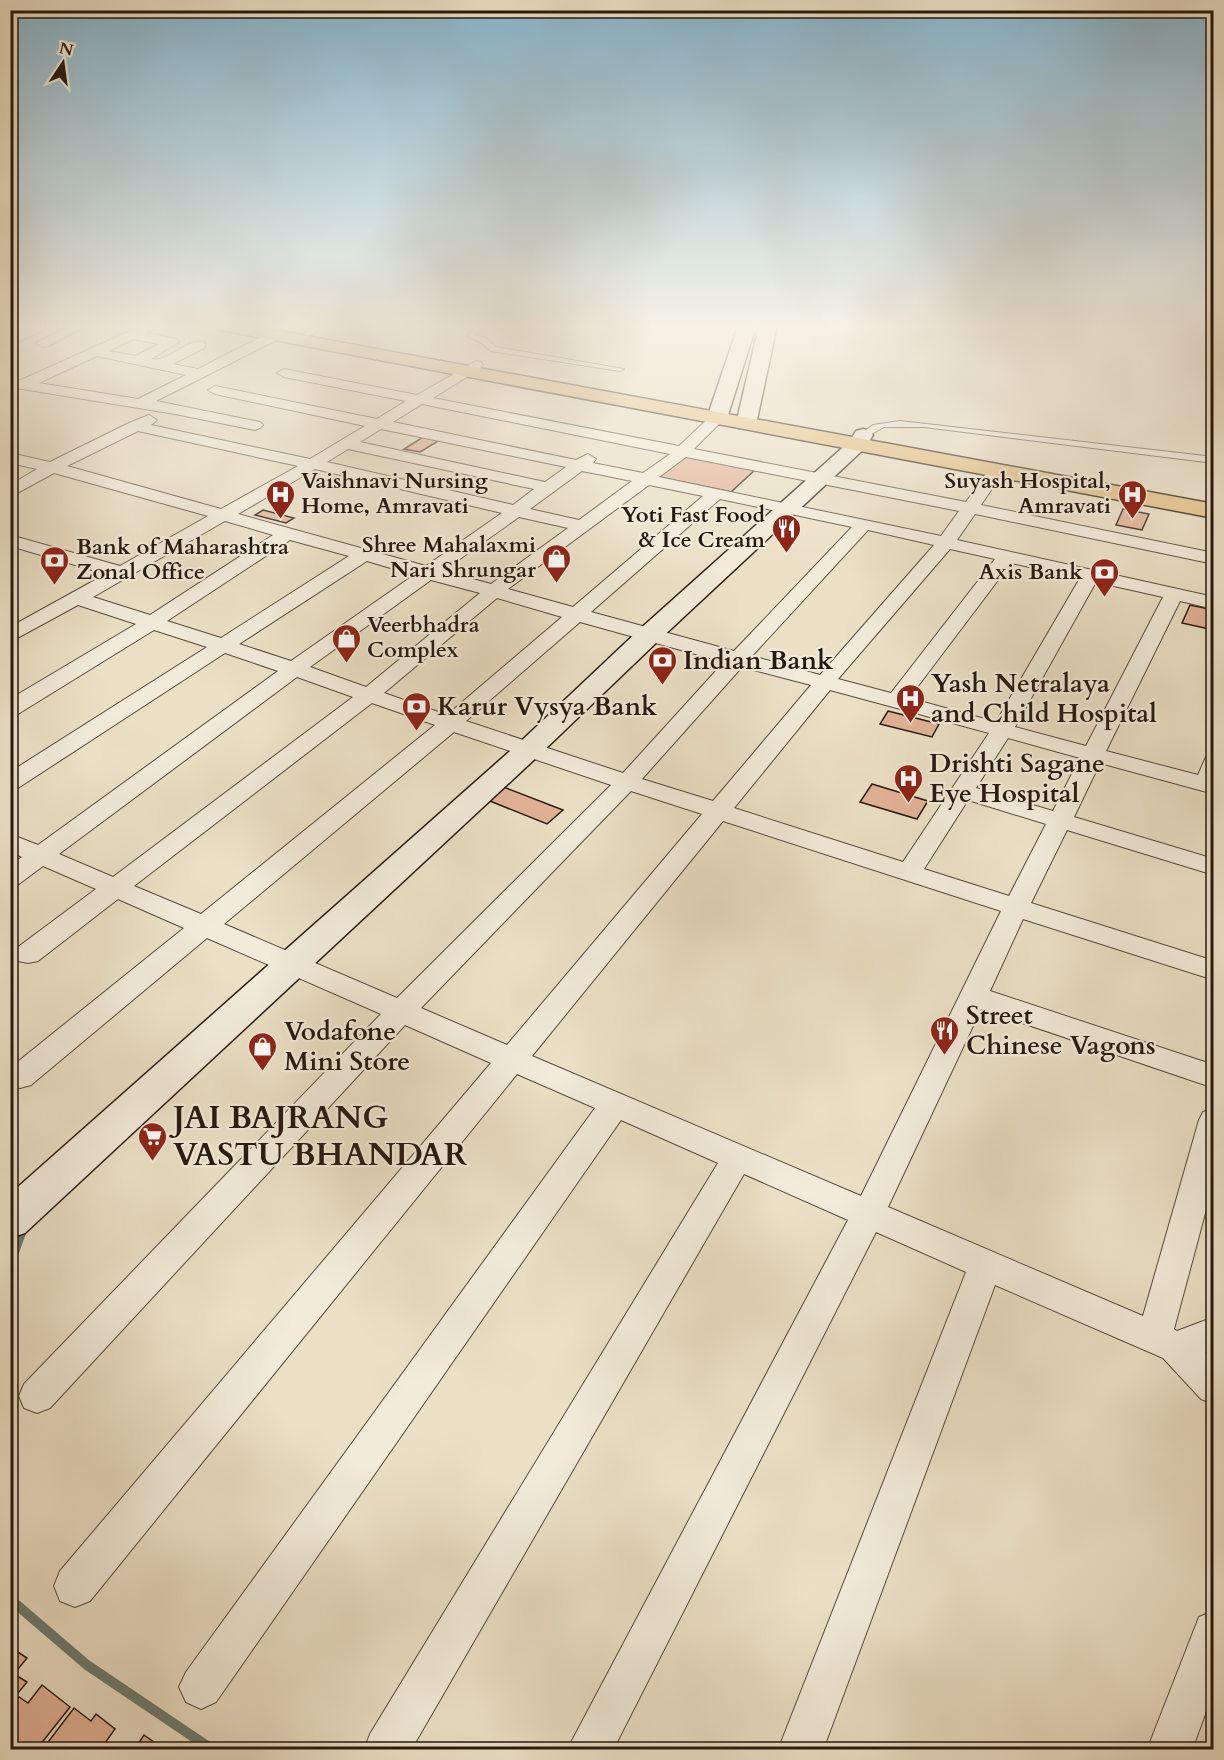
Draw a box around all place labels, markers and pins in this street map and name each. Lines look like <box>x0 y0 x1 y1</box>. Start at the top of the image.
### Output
place label: Vaishnavi Nursing Home, Amravati <box>301 466 489 521</box>
place label: Suyash Hospital, Amravati <box>944 466 1111 521</box>
hospital icon: Vaishnavi Nursing Home, Amravati <box>264 478 296 520</box>
hospital icon: Suyash Hospital, Amravati <box>1116 478 1148 520</box>
place label: Yoti Fast Food & Ice Cream <box>621 500 766 555</box>
restaurant icon: Yoti Fast Food & Ice Cream <box>770 512 802 554</box>
place label: Shree Mahalaxmi Nari Shrungar <box>362 530 536 585</box>
place label: Bank of Maharashtra Zonal Office <box>76 532 289 587</box>
shop icon: Shree Mahalaxmi Nari Shrungar <box>541 542 573 584</box>
bank icon: Bank of Maharashtra Zonal Office <box>39 544 71 586</box>
bank icon: Axis Bank <box>1088 556 1120 598</box>
place label: Axis Bank <box>979 557 1083 587</box>
place label: Veerbhadra Complex <box>367 610 480 665</box>
shop icon: Veerbhadra Complex <box>330 622 362 664</box>
place label: Indian Bank <box>683 643 834 678</box>
bank icon: Indian Bank <box>646 644 678 686</box>
place label: Yash Netralaya and Child Hospital <box>931 666 1157 731</box>
hospital icon: Yash Netralaya and Child Hospital <box>894 682 926 724</box>
place label: Karur Vysya Bank <box>437 689 658 724</box>
bank icon: Karur Vysya Bank <box>400 690 432 732</box>
place label: Drishti Sagane Eye Hospital <box>929 746 1105 811</box>
hospital icon: Drishti Sagane Eye Hospital <box>892 762 924 804</box>
place label: Street Chinese Vagons <box>966 998 1156 1063</box>
place label: Vodafone Mini Store <box>284 1014 410 1079</box>
restaurant icon: Street Chinese Vagons <box>929 1014 961 1056</box>
shop icon: Vodafone Mini Store <box>247 1030 279 1072</box>
place label: JAI BAJRANG VASTU BHANDAR <box>169 1096 468 1177</box>
supermarket icon: JAI BAJRANG VASTU BHANDAR <box>136 1120 168 1162</box>

